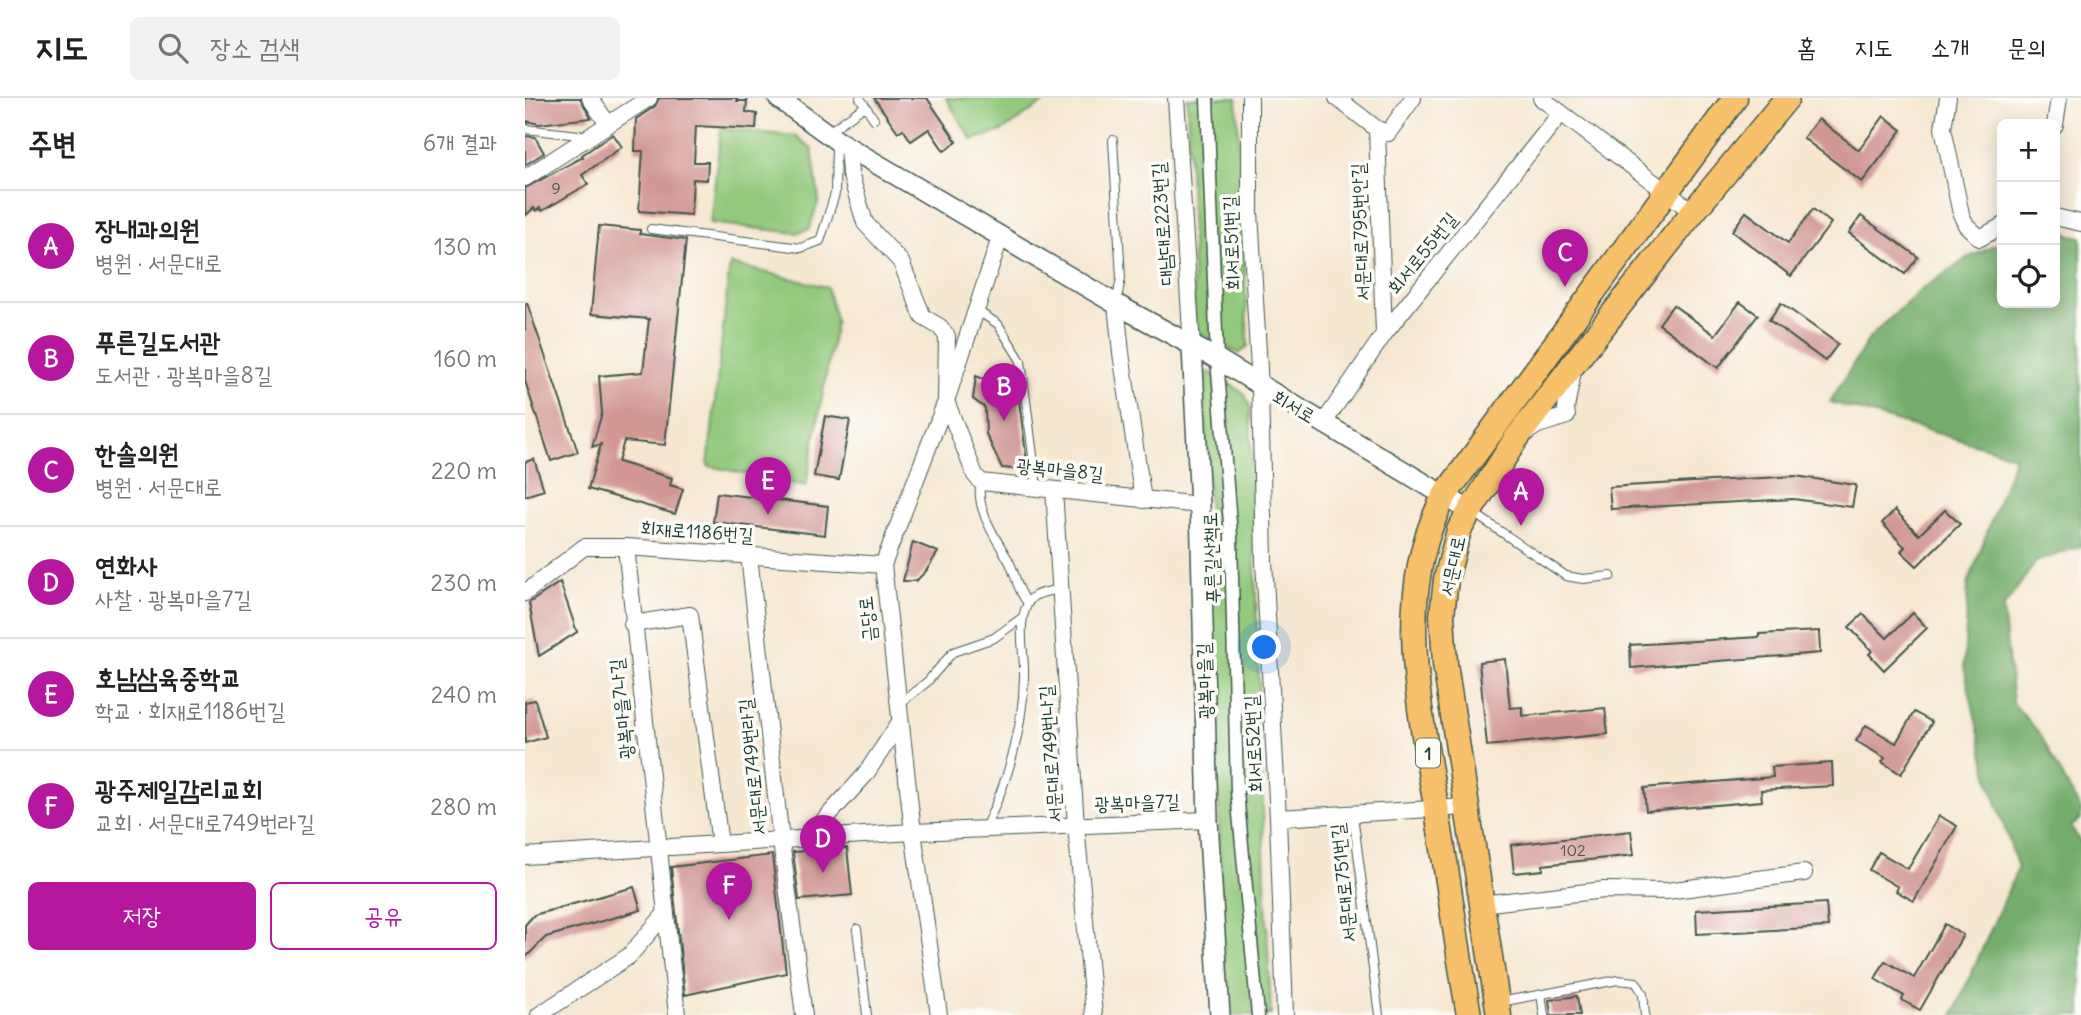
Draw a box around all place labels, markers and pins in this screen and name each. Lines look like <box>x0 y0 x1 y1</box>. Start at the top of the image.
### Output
pin: C <box>1542 229 1588 287</box>
pin: B <box>981 363 1027 421</box>
pin: E <box>745 457 791 515</box>
pin: A <box>1498 468 1544 526</box>
pin: D <box>800 815 846 873</box>
pin: F <box>706 862 752 920</box>

